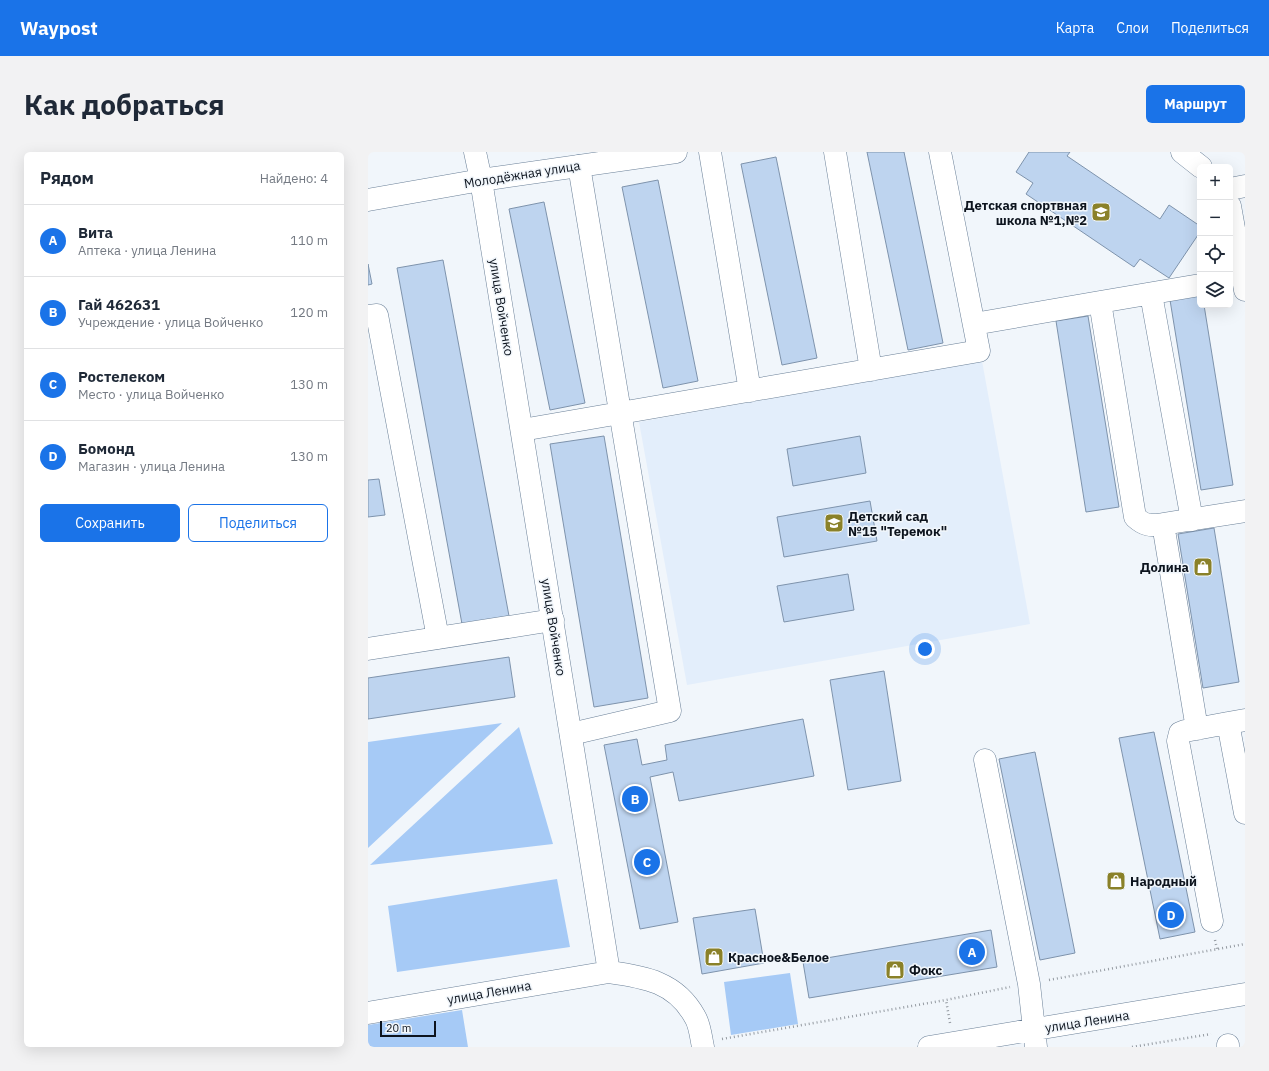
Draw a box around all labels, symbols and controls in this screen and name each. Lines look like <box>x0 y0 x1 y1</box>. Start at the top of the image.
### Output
text: Waypost <box>20 16 98 40</box>
text: Карта <box>1056 19 1094 37</box>
text: Слои <box>1116 19 1149 37</box>
text: Поделиться <box>1171 19 1249 37</box>
button: Маршрут <box>1146 85 1245 123</box>
text: Как добраться <box>24 86 225 123</box>
street label: Молодёжная улица <box>463 157 582 192</box>
map controls <box>1197 164 1233 308</box>
button: + <box>1197 164 1233 200</box>
text: Рядом <box>40 167 94 189</box>
text: Найдено: 4 <box>260 170 328 187</box>
place label: Детская спортвная школа №1,№2 <box>964 197 1087 229</box>
button: − <box>1197 200 1233 236</box>
school or university icon: Детская спортвная школа №1,№2 <box>1090 201 1112 223</box>
text: Вита <box>78 223 113 242</box>
text: A <box>49 232 57 249</box>
text: 110 m <box>290 232 328 249</box>
button: locate <box>1197 236 1233 272</box>
text: Аптека · улица Ленина <box>78 242 216 259</box>
street label: улица Войченко <box>485 257 518 357</box>
button: layers <box>1197 272 1233 308</box>
text: Гай 462631 <box>78 295 160 314</box>
text: B <box>49 304 57 321</box>
text: 120 m <box>290 304 328 321</box>
text: Учреждение · улица Войченко <box>78 314 263 331</box>
text: Ростелеком <box>78 367 165 386</box>
text: C <box>49 376 57 393</box>
text: 130 m <box>290 376 328 393</box>
text: Место · улица Войченко <box>78 386 224 403</box>
text: Бомонд <box>78 439 135 458</box>
text: D <box>48 448 58 465</box>
text: 130 m <box>290 448 328 465</box>
text: Магазин · улица Ленина <box>78 458 225 475</box>
button: Сохранить <box>40 504 180 542</box>
button: Поделиться <box>188 504 328 542</box>
place label: Детский сад №15 "Теремок" <box>848 508 947 540</box>
school or university icon: Детский сад №15 "Теремок" <box>823 512 845 534</box>
shop icon: Долина <box>1192 556 1214 578</box>
place label: Долина <box>1140 559 1189 576</box>
street label: улица Войченко <box>537 577 570 677</box>
your location <box>915 639 935 659</box>
pin: B <box>622 784 648 814</box>
pin: C <box>634 847 660 877</box>
shop icon: Народный <box>1105 870 1127 892</box>
place label: Народный <box>1130 873 1197 890</box>
pin: D <box>1158 900 1184 930</box>
pin: A <box>959 937 985 967</box>
shop icon: Красное&Белое <box>703 946 725 968</box>
place label: Красное&Белое <box>728 949 829 966</box>
shop icon: Фокс <box>884 959 906 981</box>
place label: Фокс <box>909 962 943 979</box>
street label: улица Ленина <box>446 977 532 1008</box>
street label: улица Ленина <box>1044 1006 1130 1037</box>
scale bar <box>380 1019 436 1038</box>
text: 20 m <box>386 1021 411 1035</box>

